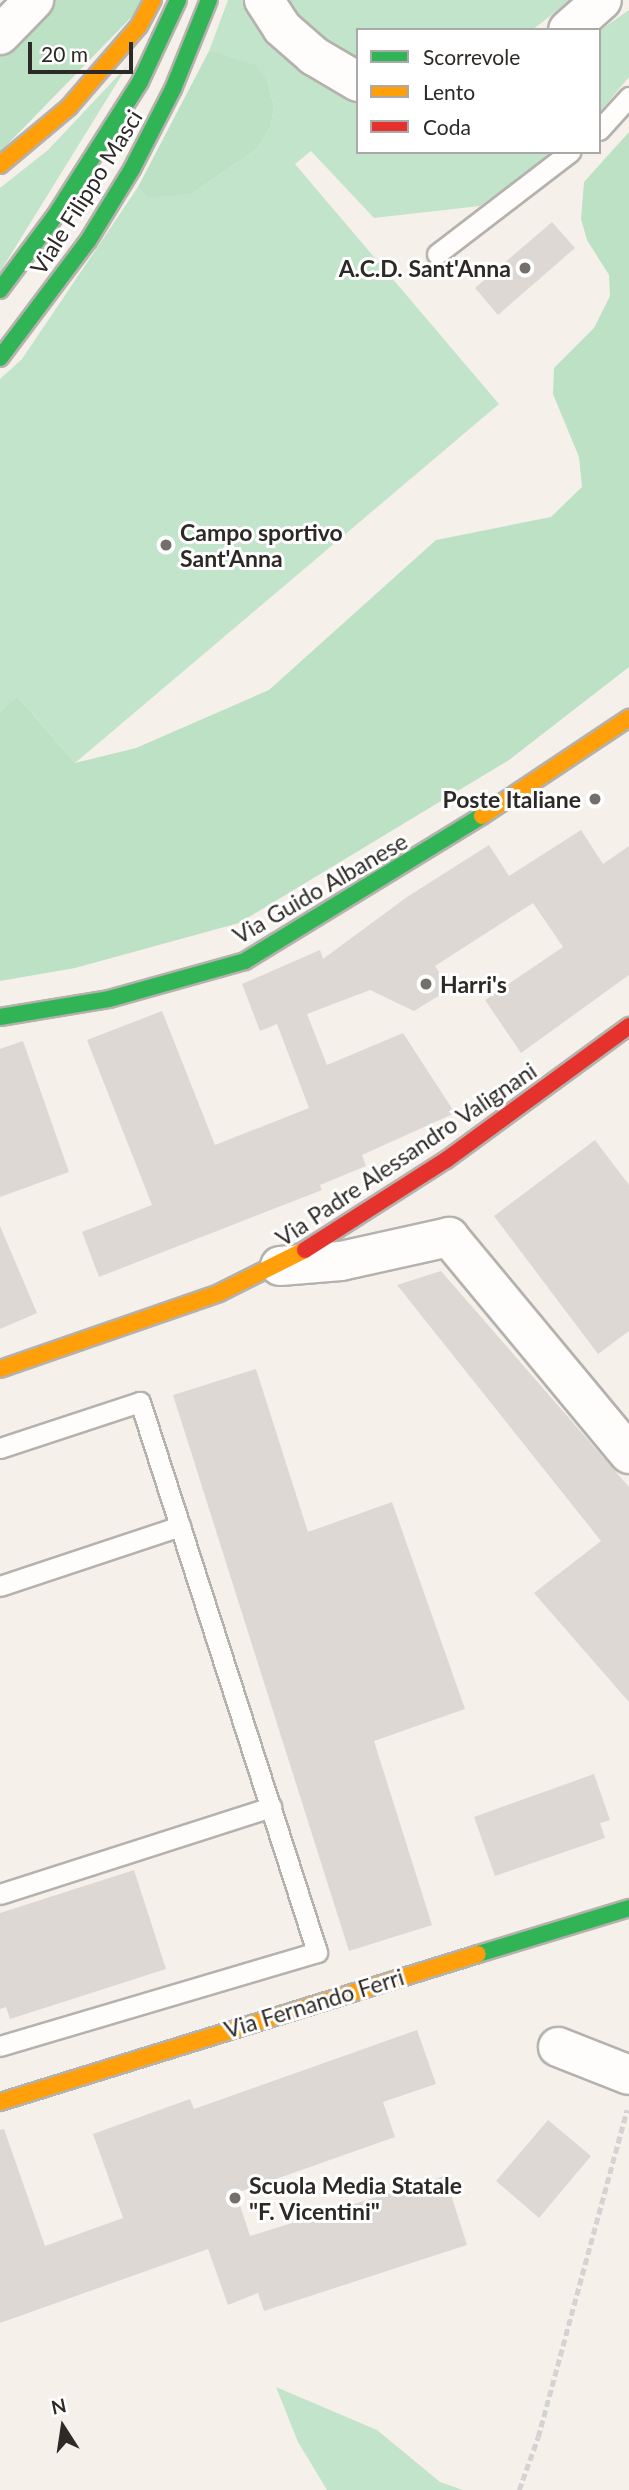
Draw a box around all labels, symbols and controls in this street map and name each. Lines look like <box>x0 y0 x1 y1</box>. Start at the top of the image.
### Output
scale bar <box>32 28 136 72</box>
legend <box>356 28 601 154</box>
text: 20 m <box>41 41 88 66</box>
text: Scorrevole <box>423 44 520 69</box>
text: Lento <box>423 79 475 104</box>
street label: Viale Filippo Masci <box>24 105 148 279</box>
text: Coda <box>423 114 471 139</box>
place label: A.C.D. Sant'Anna <box>339 254 511 282</box>
marker: A.C.D. Sant'Anna <box>517 260 533 276</box>
place label: Campo sportivo Sant'Anna <box>180 518 343 572</box>
marker: Campo sportivo Sant'Anna <box>158 537 174 553</box>
place label: Poste Italiane <box>442 785 581 813</box>
marker: Poste Italiane <box>587 791 603 807</box>
street label: Via Guido Albanese <box>228 827 412 949</box>
place label: Harri's <box>440 970 507 998</box>
marker: Harri's <box>418 976 434 992</box>
street label: Via Padre Alessandro Valignani <box>270 1056 542 1252</box>
street label: Via Fernando Ferri <box>221 1963 407 2043</box>
place label: Scuola Media Statale "F. Vicentini" <box>249 2171 462 2225</box>
marker: Scuola Media Statale "F. Vicentini" <box>227 2190 243 2206</box>
north arrow <box>28 2392 98 2462</box>
text: N <box>49 2393 68 2419</box>

